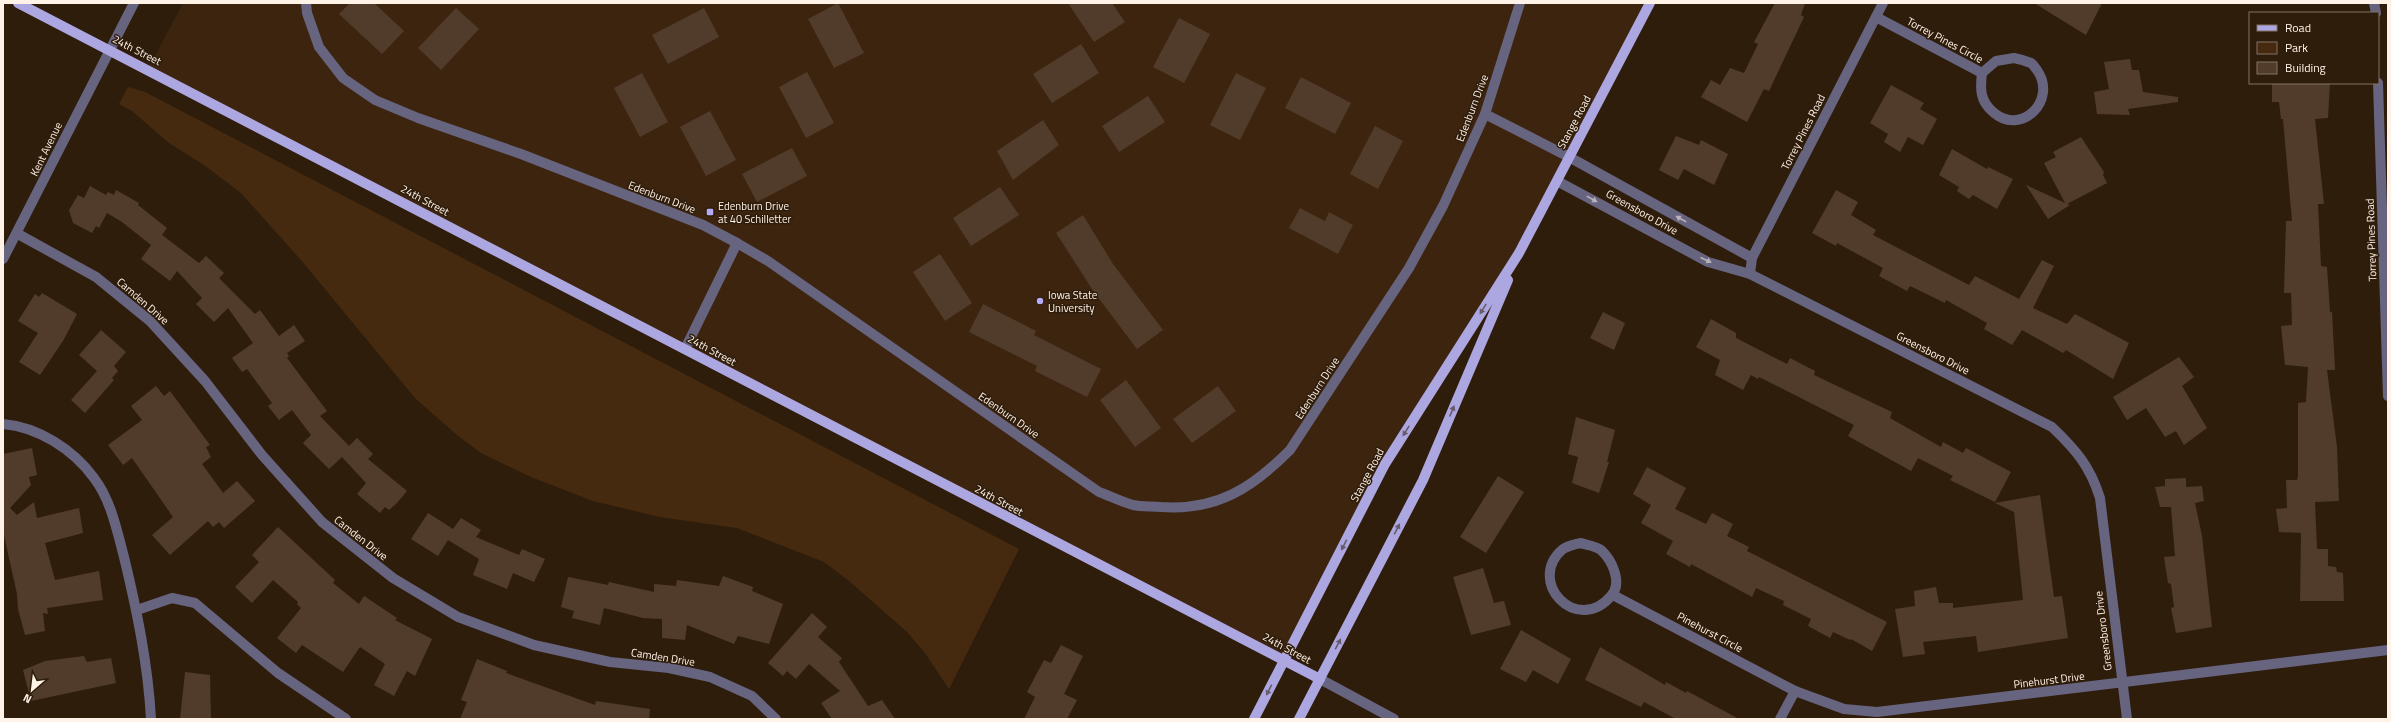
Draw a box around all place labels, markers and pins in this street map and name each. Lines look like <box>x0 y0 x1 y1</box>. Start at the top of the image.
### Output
place label: Edenburn Drive at 40 Schilletter <box>718 198 791 227</box>
marker: Edenburn Drive at 40 Schilletter <box>705 207 715 217</box>
place label: Iowa State University <box>1048 287 1098 316</box>
marker: Iowa State University <box>1035 296 1045 306</box>

